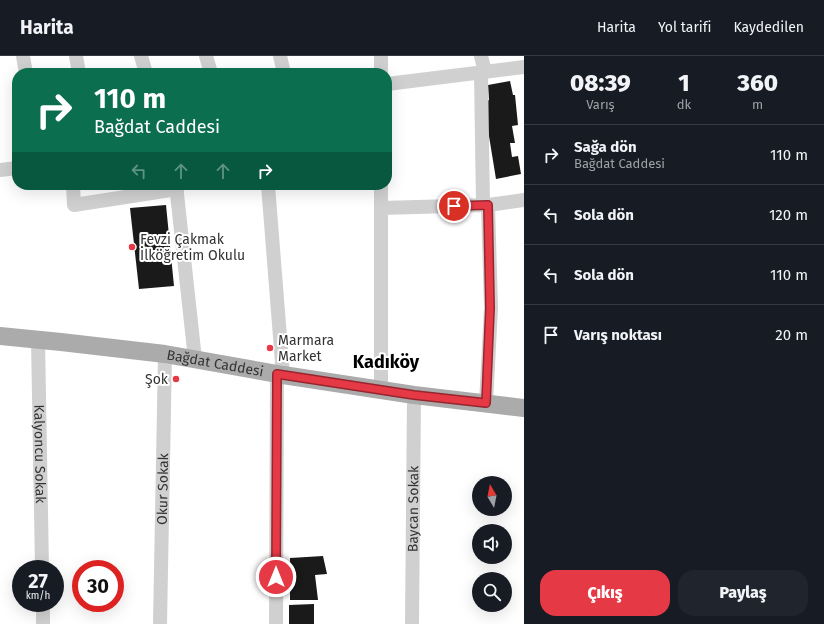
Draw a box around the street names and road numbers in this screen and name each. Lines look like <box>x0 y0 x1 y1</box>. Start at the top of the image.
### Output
street label: Bağdat Caddesi <box>165 346 265 380</box>
street label: Kalyoncu Sokak <box>30 404 49 504</box>
street label: Okur Sokak <box>154 452 172 525</box>
street label: Baycan Sokak <box>405 465 422 552</box>

